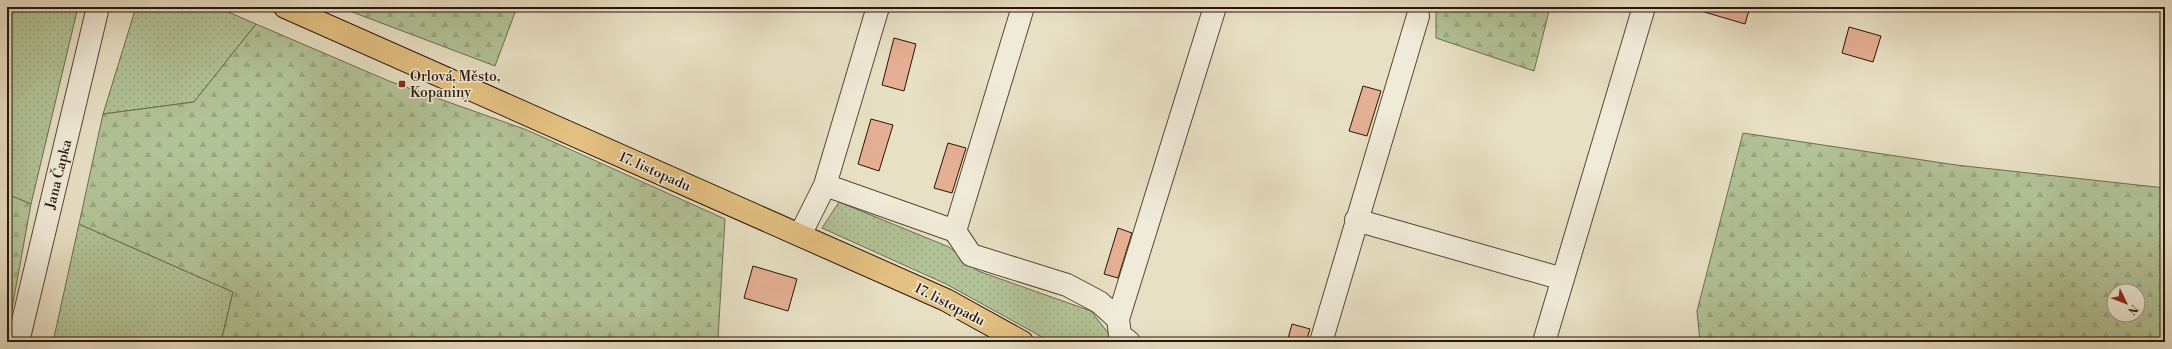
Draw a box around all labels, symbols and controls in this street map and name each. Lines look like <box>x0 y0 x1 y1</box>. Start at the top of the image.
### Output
place label: Orlová, Město, Kopaniny <box>410 68 500 102</box>
marker: Orlová, Město, Kopaniny <box>397 79 407 89</box>
street label: Jana Čapka <box>39 136 77 212</box>
street label: 17. listopadu <box>616 148 693 196</box>
street label: 17. listopadu <box>911 279 988 330</box>
north arrow <box>2106 283 2146 323</box>
text: N <box>2124 301 2141 317</box>

